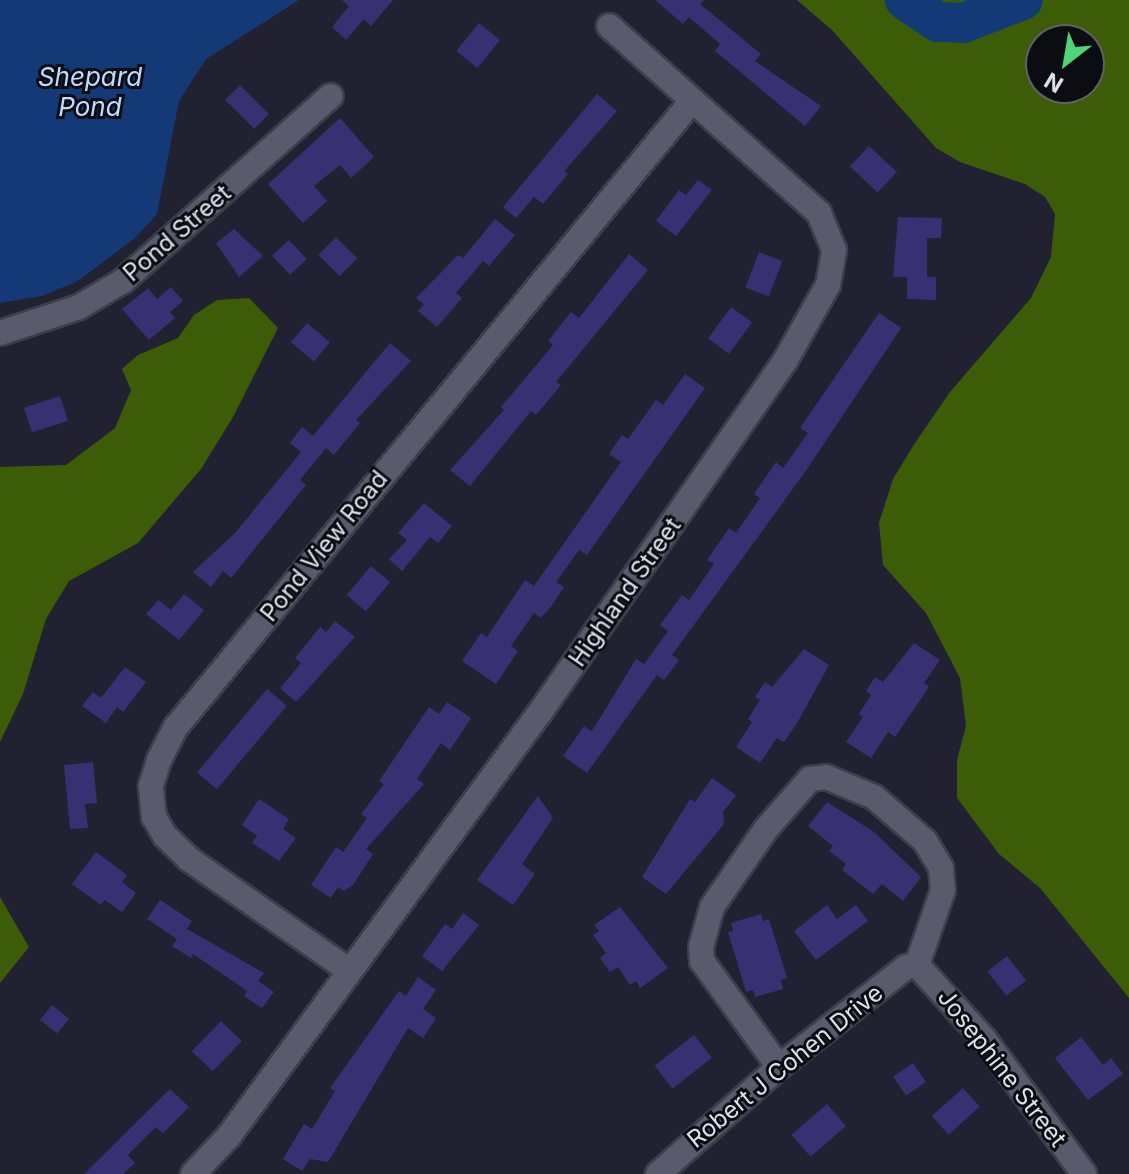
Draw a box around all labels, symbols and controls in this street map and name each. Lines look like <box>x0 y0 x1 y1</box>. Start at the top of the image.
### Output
north arrow <box>1025 24 1105 104</box>
water label: Shepard Pond <box>38 61 142 122</box>
text: N <box>1040 67 1068 98</box>
street label: Pond Street <box>117 179 237 287</box>
street label: Pond View Road <box>254 465 394 627</box>
street label: Highland Street <box>563 512 687 672</box>
street label: Robert J Cohen Drive <box>681 978 889 1154</box>
street label: Josephine Street <box>932 983 1072 1153</box>

